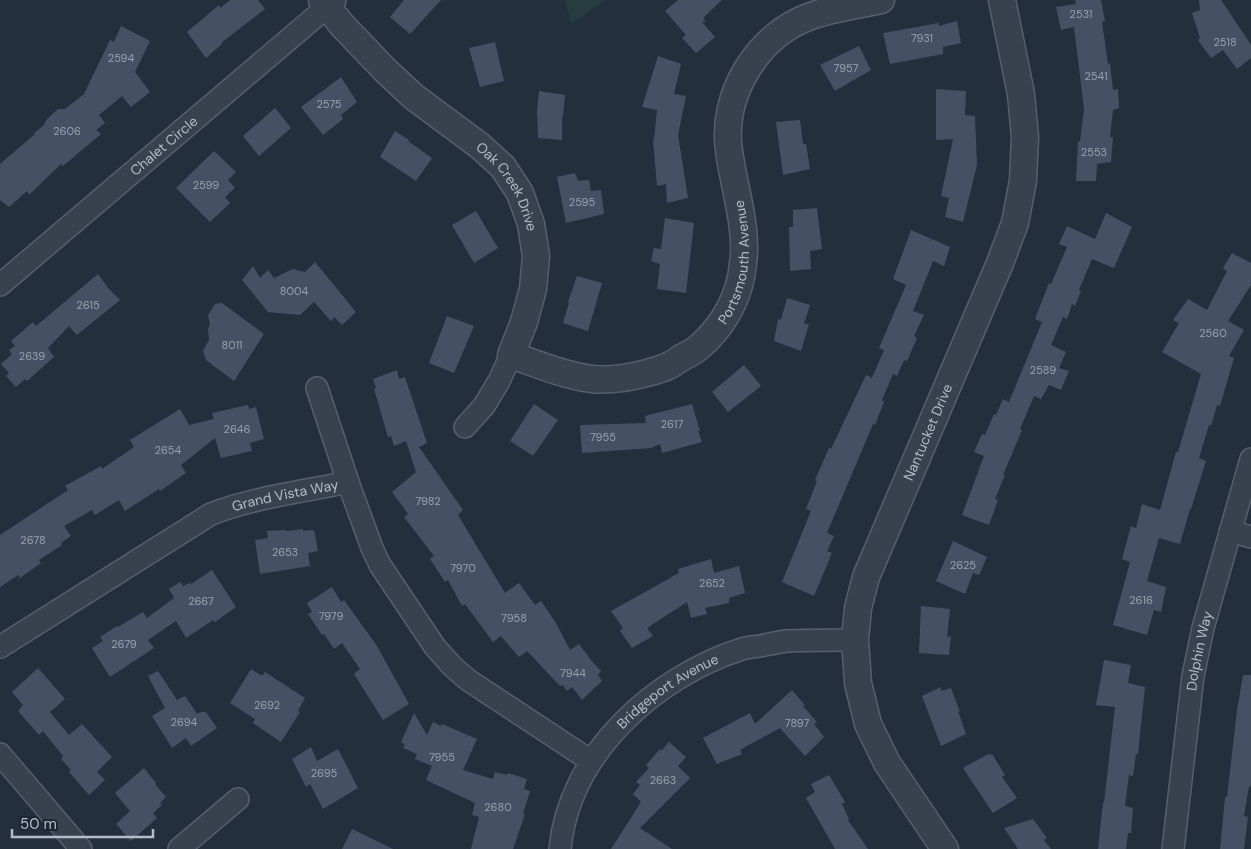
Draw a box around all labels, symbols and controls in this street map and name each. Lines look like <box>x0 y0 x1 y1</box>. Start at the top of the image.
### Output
house number: 2531 <box>1070 7 1092 21</box>
house number: 7931 <box>911 31 933 45</box>
house number: 2518 <box>1213 35 1237 49</box>
house number: 2594 <box>108 51 134 65</box>
house number: 7957 <box>834 61 859 75</box>
house number: 2541 <box>1084 69 1108 83</box>
house number: 2575 <box>316 97 342 111</box>
street label: Chalet Circle <box>126 112 201 180</box>
house number: 2606 <box>53 124 81 138</box>
street label: Oak Creek Drive <box>472 138 541 232</box>
house number: 2553 <box>1081 145 1107 159</box>
house number: 2599 <box>193 178 219 192</box>
house number: 2595 <box>569 195 595 209</box>
street label: Portsmouth Avenue <box>714 199 753 328</box>
house number: 8004 <box>280 284 309 298</box>
house number: 2615 <box>76 298 100 312</box>
house number: 2560 <box>1199 326 1227 340</box>
house number: 8011 <box>221 338 243 352</box>
house number: 2639 <box>19 349 45 363</box>
house number: 2589 <box>1030 363 1056 377</box>
street label: Nantucket Drive <box>899 381 956 483</box>
house number: 2617 <box>661 417 683 431</box>
house number: 2646 <box>224 422 250 436</box>
house number: 7955 <box>590 430 616 444</box>
house number: 2654 <box>155 443 182 457</box>
street label: Grand Vista Way <box>230 475 340 515</box>
house number: 7982 <box>415 494 441 508</box>
house number: 2678 <box>20 533 46 547</box>
house number: 2653 <box>272 545 298 559</box>
house number: 2625 <box>950 558 976 572</box>
house number: 7970 <box>450 561 476 575</box>
house number: 2652 <box>699 576 725 590</box>
house number: 2616 <box>1129 593 1153 607</box>
house number: 2667 <box>188 594 214 608</box>
house number: 7979 <box>319 609 343 623</box>
street label: Dolphin Way <box>1182 609 1216 692</box>
house number: 7958 <box>501 611 527 625</box>
house number: 2679 <box>111 637 137 651</box>
street label: Bridgeport Avenue <box>613 650 721 732</box>
house number: 7944 <box>560 666 586 680</box>
house number: 2692 <box>254 698 280 712</box>
house number: 2694 <box>171 715 198 729</box>
house number: 7897 <box>785 716 809 730</box>
house number: 7955 <box>429 750 455 764</box>
house number: 2695 <box>311 766 338 780</box>
house number: 2663 <box>650 773 676 787</box>
house number: 2680 <box>484 800 512 814</box>
scale bar <box>12 806 154 838</box>
text: 50 m <box>20 814 57 834</box>

